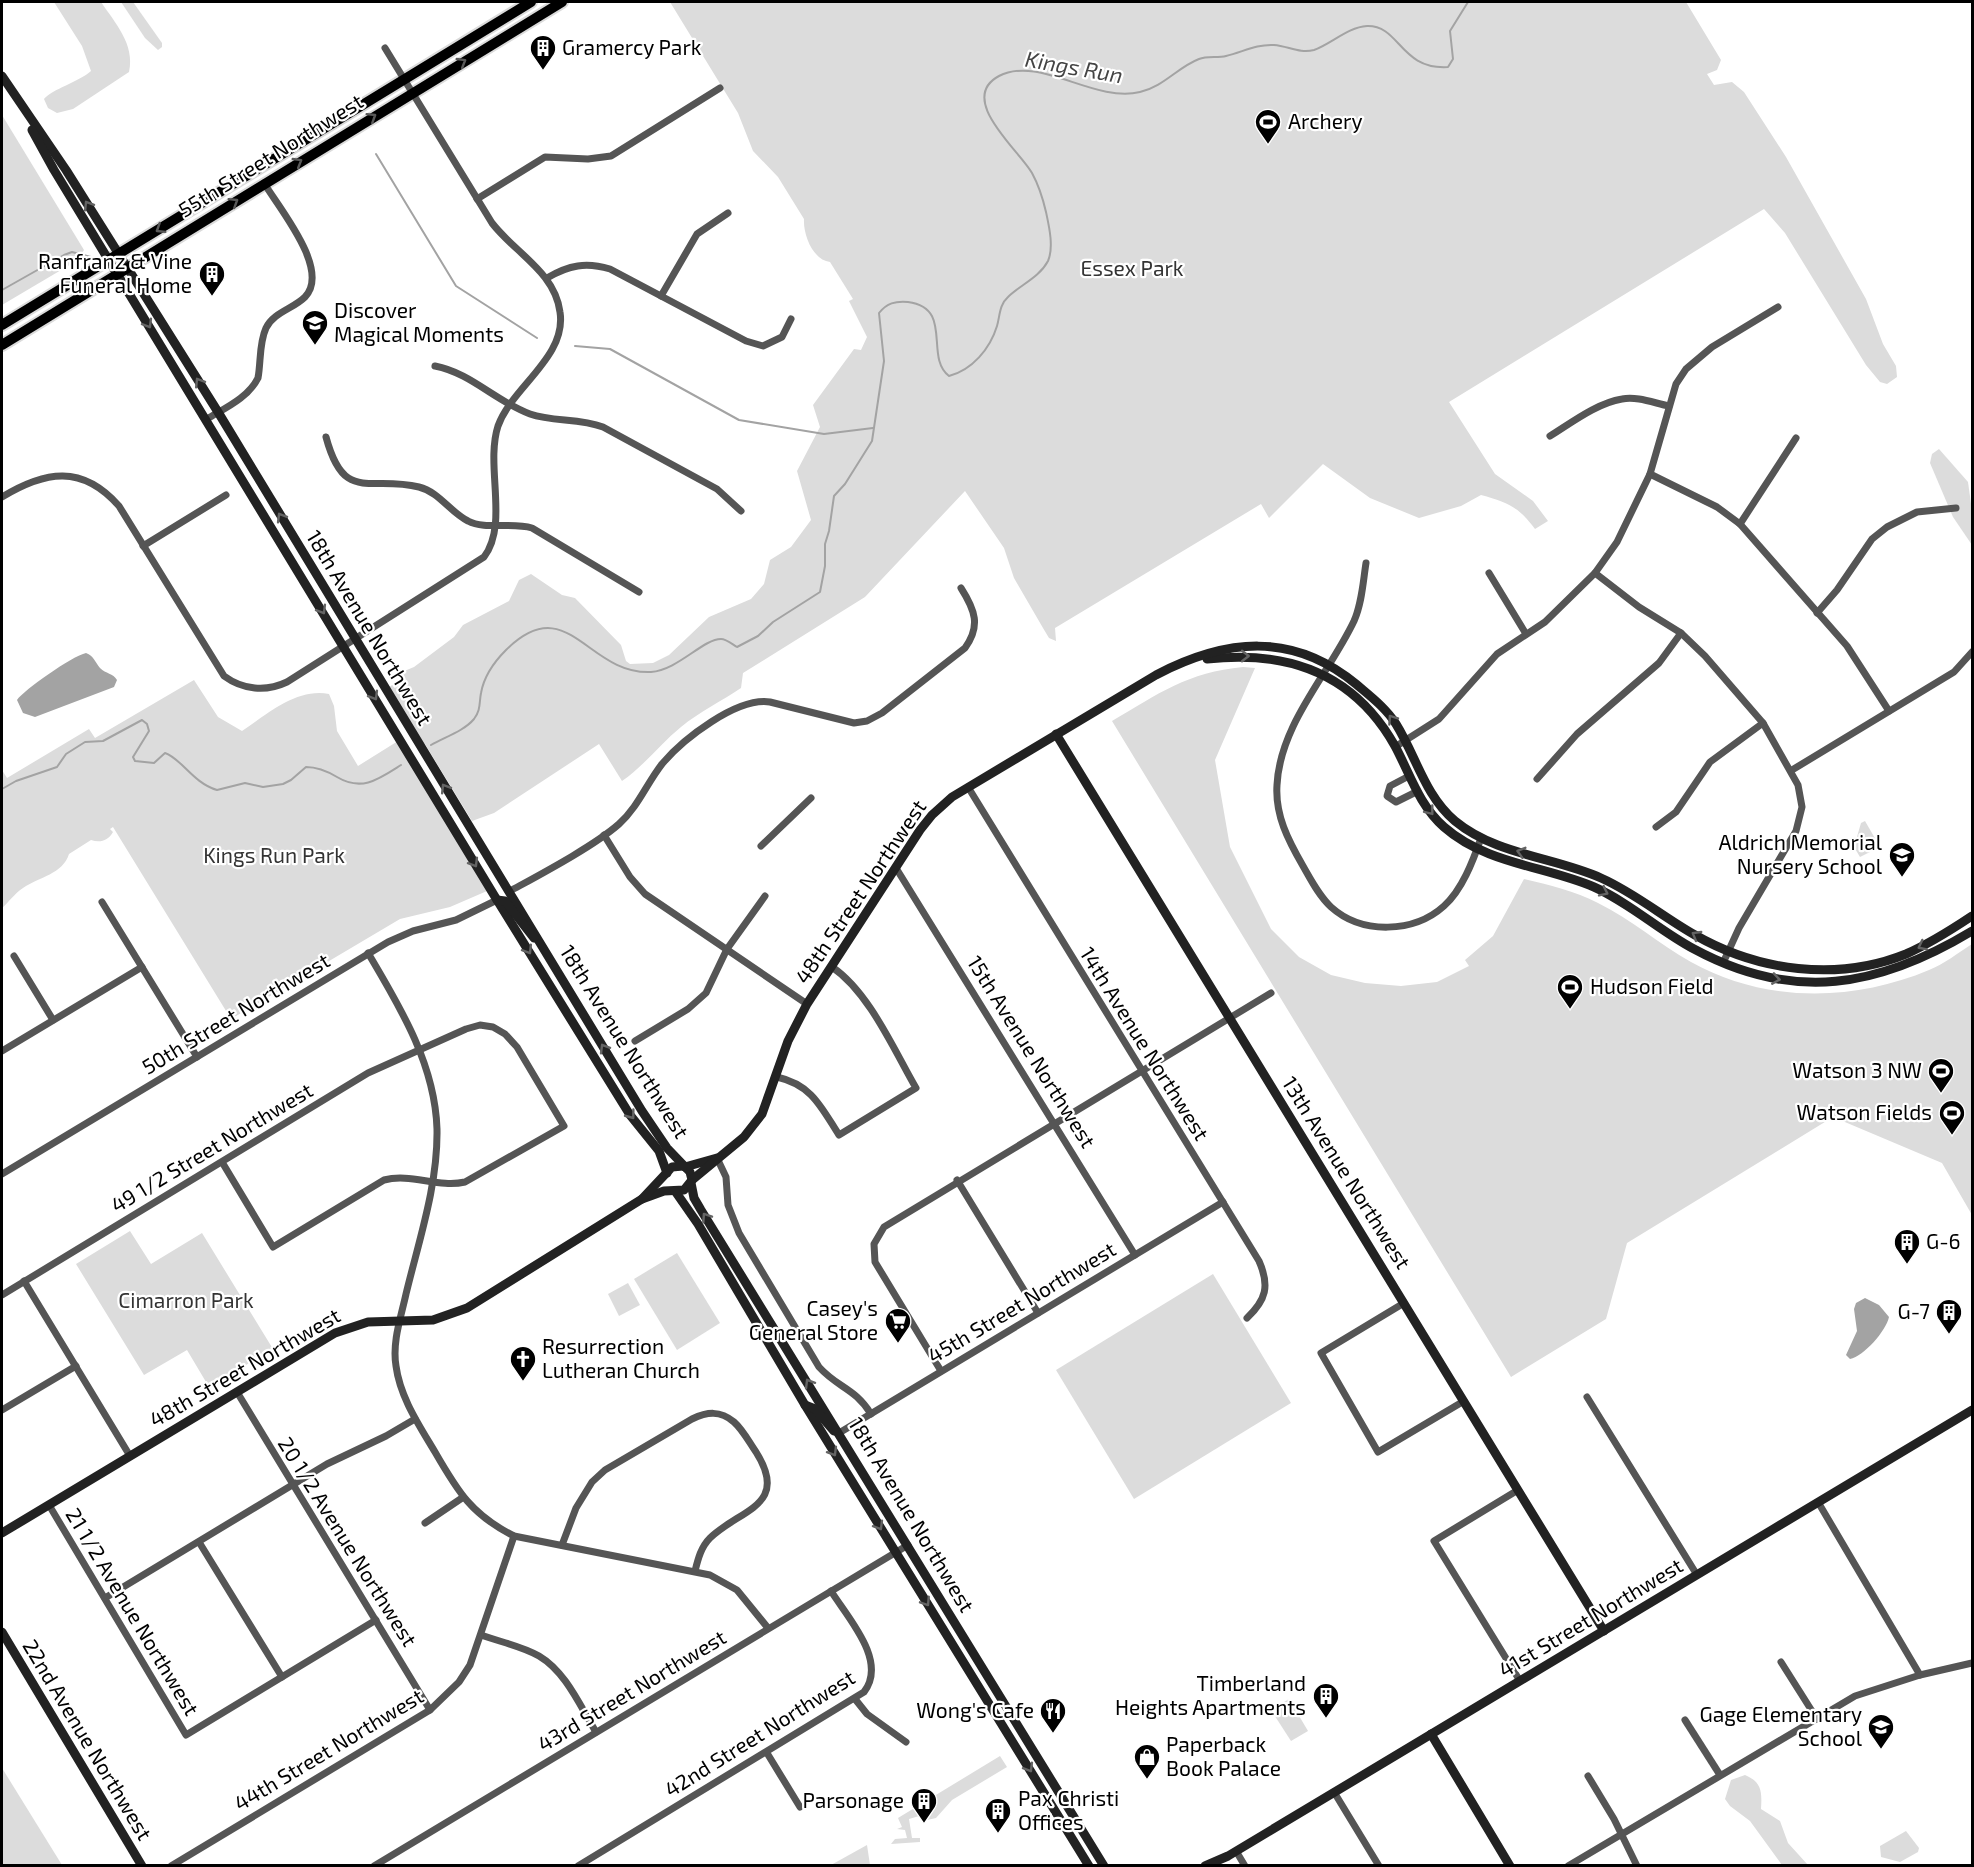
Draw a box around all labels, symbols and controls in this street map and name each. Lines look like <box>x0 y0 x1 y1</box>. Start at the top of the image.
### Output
building icon: Gramercy Park <box>528 33 558 71</box>
place label: Gramercy Park <box>562 34 702 59</box>
water label: Kings Run <box>1023 45 1125 87</box>
one-way arrow <box>456 58 466 70</box>
street label: 55th Street Northwest <box>173 88 367 222</box>
sports icon: Archery <box>1253 107 1283 145</box>
place label: Archery <box>1288 108 1363 133</box>
one-way arrow <box>366 113 376 125</box>
one-way arrow <box>292 158 302 170</box>
one-way arrow <box>228 197 238 209</box>
one-way arrow <box>84 200 95 211</box>
one-way arrow <box>156 221 166 233</box>
place label: Ranfranz & Vine Funeral Home <box>38 248 192 297</box>
park label: Essex Park <box>1080 255 1184 280</box>
building icon: Ranfranz & Vine Funeral Home <box>197 259 227 297</box>
place label: Discover Magical Moments <box>334 297 504 346</box>
school or university icon: Discover Magical Moments <box>300 308 330 346</box>
one-way arrow <box>140 318 152 328</box>
one-way arrow <box>195 377 206 388</box>
one-way arrow <box>277 513 289 523</box>
street label: 18th Avenue Northwest <box>302 525 438 729</box>
one-way arrow <box>315 604 327 614</box>
one-way arrow <box>1241 650 1250 662</box>
one-way arrow <box>367 690 378 700</box>
one-way arrow <box>1388 714 1399 725</box>
one-way arrow <box>441 784 453 794</box>
street label: 48th Street Northwest <box>789 795 931 988</box>
one-way arrow <box>1422 805 1433 816</box>
place label: Aldrich Memorial Nursery School <box>1718 829 1883 878</box>
school or university icon: Aldrich Memorial Nursery School <box>1887 840 1917 878</box>
park label: Kings Run Park <box>203 842 345 867</box>
one-way arrow <box>1516 847 1527 859</box>
one-way arrow <box>467 857 479 867</box>
one-way arrow <box>1597 885 1608 896</box>
one-way arrow <box>1691 931 1702 943</box>
one-way arrow <box>1918 939 1928 950</box>
street label: 18th Avenue Northwest <box>556 940 695 1142</box>
street label: 14th Avenue Northwest <box>1076 942 1215 1144</box>
one-way arrow <box>520 944 532 954</box>
street label: 50th Street Northwest <box>137 947 334 1079</box>
street label: 15th Avenue Northwest <box>963 951 1102 1152</box>
sports icon: Hudson Field <box>1555 972 1585 1010</box>
one-way arrow <box>1771 972 1781 985</box>
place label: Hudson Field <box>1590 973 1714 998</box>
one-way arrow <box>600 1044 611 1054</box>
sports icon: Watson 3 NW <box>1926 1056 1956 1094</box>
place label: Watson 3 NW <box>1792 1057 1922 1082</box>
street label: 13th Avenue Northwest <box>1278 1071 1417 1273</box>
street label: 49 1/2 Street Northwest <box>106 1077 317 1217</box>
sports icon: Watson Fields <box>1937 1098 1967 1136</box>
place label: Watson Fields <box>1797 1099 1932 1124</box>
one-way arrow <box>624 1108 635 1119</box>
one-way arrow <box>702 1213 713 1224</box>
building icon: G-6 <box>1892 1227 1922 1265</box>
place label: G-6 <box>1926 1228 1961 1253</box>
street label: 45th Street Northwest <box>923 1236 1120 1368</box>
park label: Cimarron Park <box>118 1287 254 1312</box>
place label: Casey's General Store <box>749 1295 878 1344</box>
building icon: G-7 <box>1934 1297 1964 1335</box>
place label: G-7 <box>1898 1298 1930 1323</box>
street label: 48th Street Northwest <box>144 1302 344 1432</box>
supermarket icon: Casey's General Store <box>883 1306 913 1344</box>
place label: Resurrection Lutheran Church <box>542 1333 700 1382</box>
church icon: Resurrection Lutheran Church <box>508 1344 538 1382</box>
one-way arrow <box>804 1379 816 1389</box>
street label: 18th Avenue Northwest <box>844 1412 980 1616</box>
street label: 20 1/2 Avenue Northwest <box>274 1432 423 1650</box>
one-way arrow <box>826 1446 838 1456</box>
street label: 21 1/2 Avenue Northwest <box>61 1503 205 1720</box>
one-way arrow <box>871 1520 883 1530</box>
street label: 41st Street Northwest <box>1494 1552 1687 1682</box>
one-way arrow <box>919 1596 930 1607</box>
street label: 43rd Street Northwest <box>533 1624 730 1756</box>
street label: 22nd Avenue Northwest <box>18 1634 158 1844</box>
street label: 42nd Street Northwest <box>660 1664 859 1801</box>
place label: Timberland Heights Apartments <box>1115 1670 1306 1719</box>
building icon: Timberland Heights Apartments <box>1311 1681 1341 1719</box>
street label: 44th Street Northwest <box>229 1682 427 1815</box>
restaurant icon: Wong's Cafe <box>1038 1696 1068 1734</box>
place label: Wong's Cafe <box>916 1697 1034 1722</box>
place label: Gage Elementary School <box>1699 1701 1863 1750</box>
school or university icon: Gage Elementary School <box>1866 1712 1896 1750</box>
place label: Paperback Book Palace <box>1166 1731 1281 1780</box>
shop icon: Paperback Book Palace <box>1132 1742 1162 1780</box>
one-way arrow <box>1022 1762 1034 1772</box>
place label: Pax Christi Offices <box>1018 1785 1119 1834</box>
building icon: Parsonage <box>909 1786 939 1824</box>
place label: Parsonage <box>803 1787 904 1812</box>
building icon: Pax Christi Offices <box>983 1796 1013 1834</box>

